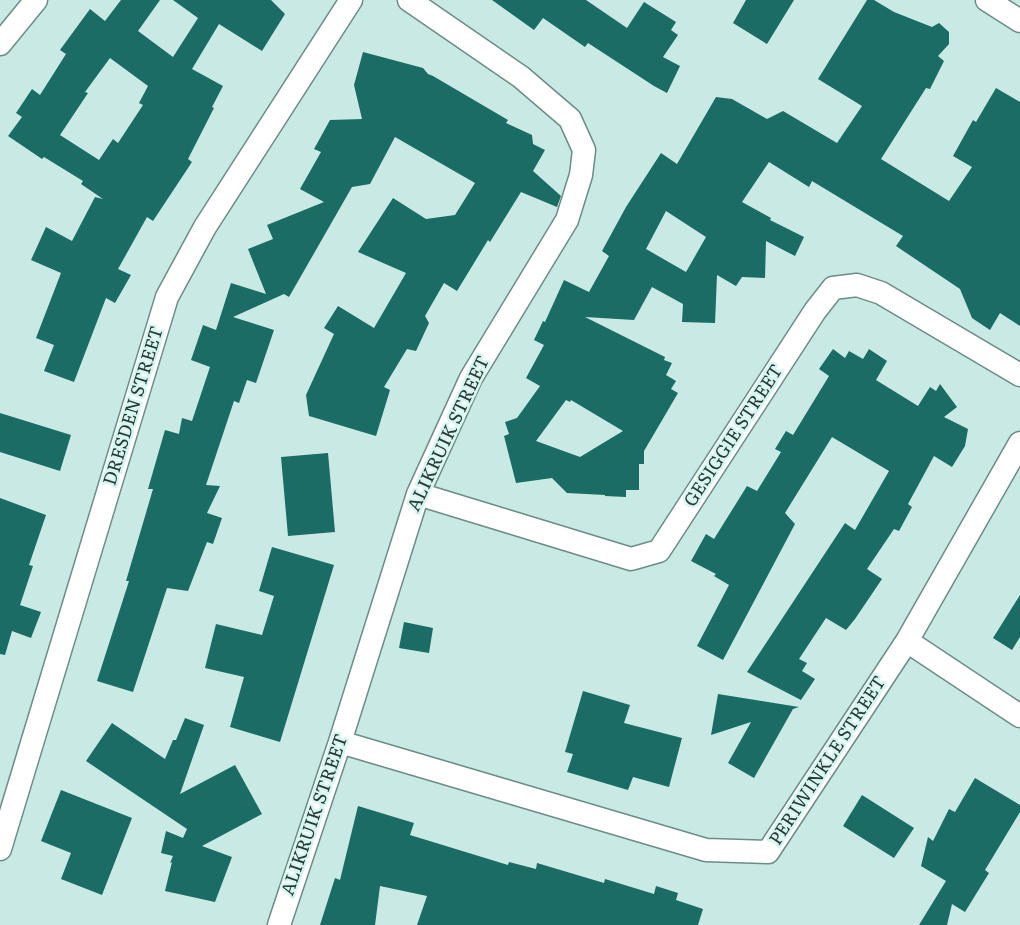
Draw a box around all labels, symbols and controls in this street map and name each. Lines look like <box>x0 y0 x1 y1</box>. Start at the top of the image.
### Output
street label: DRESDEN STREET <box>100 324 168 488</box>
street label: ALIKRUIK STREET <box>403 353 495 515</box>
street label: GESIGGIE STREET <box>680 361 788 511</box>
street label: PERIWINKLE STREET <box>765 672 891 850</box>
street label: ALIKRUIK STREET <box>277 732 353 898</box>

